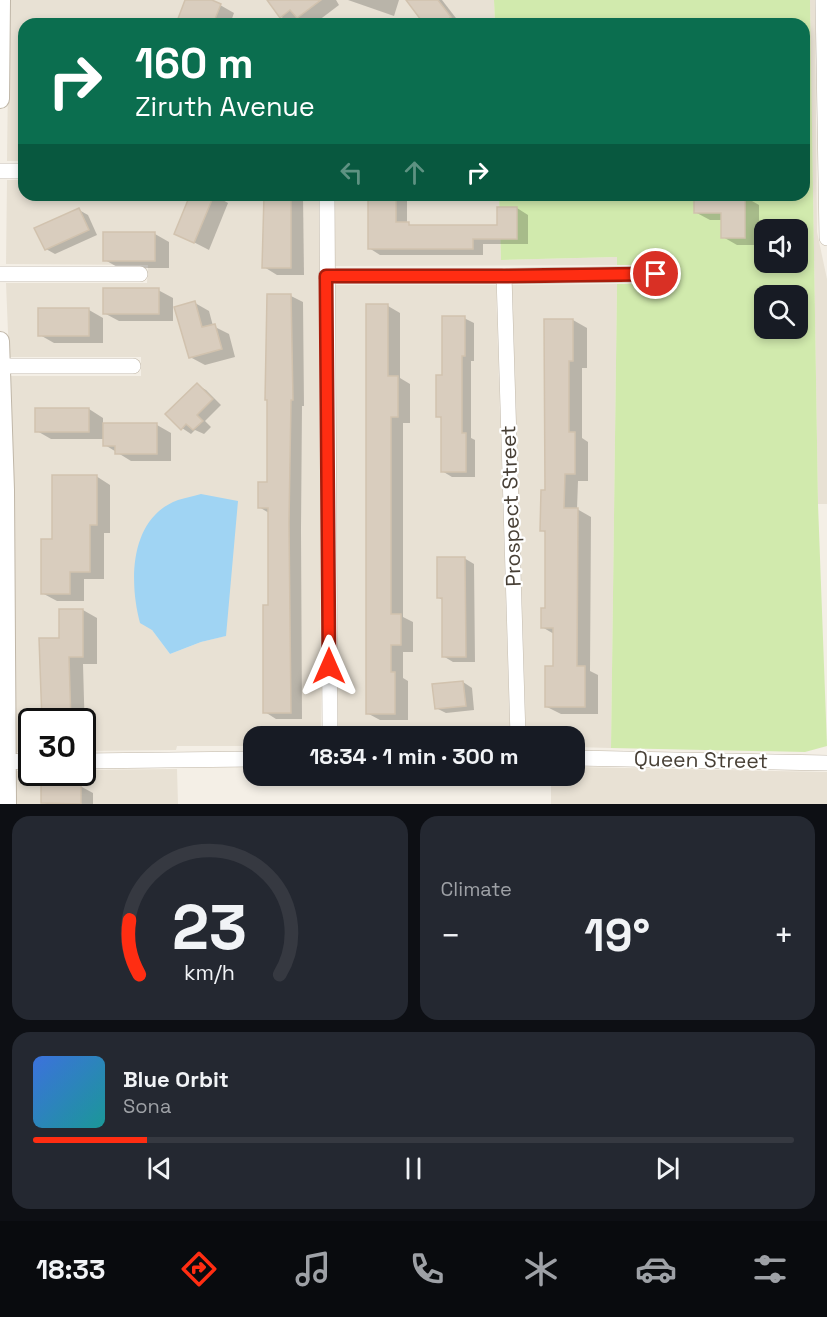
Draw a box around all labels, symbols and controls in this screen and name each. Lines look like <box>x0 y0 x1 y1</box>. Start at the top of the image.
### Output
text: 160 m <box>135 37 254 90</box>
icon: right <box>36 42 114 120</box>
text: Ziruth Avenue <box>135 89 315 124</box>
icon: left <box>335 156 368 189</box>
icon: ahead <box>398 156 431 189</box>
icon: right <box>461 156 494 189</box>
map controls <box>754 219 808 339</box>
button: sound <box>754 219 808 273</box>
pin <box>630 248 681 299</box>
icon: arrive <box>639 257 672 290</box>
button: search <box>754 285 808 339</box>
street label: Prospect Street <box>494 425 527 587</box>
position arrow <box>297 634 361 698</box>
speed limit sign: 30 <box>18 708 96 786</box>
text: 18:34 · 1 min · 300 m <box>309 742 519 770</box>
street label: Queen Street <box>634 745 768 774</box>
text: Climate <box>441 876 512 902</box>
text: 23 <box>172 888 247 967</box>
text: 19° <box>584 907 650 964</box>
text: − <box>441 915 461 957</box>
text: + <box>774 915 794 957</box>
text: km/h <box>184 959 235 986</box>
text: Blue Orbit <box>123 1065 229 1093</box>
text: Sona <box>123 1093 171 1119</box>
icon: previous <box>143 1152 176 1185</box>
icon: pause <box>397 1152 430 1185</box>
icon: next <box>651 1152 684 1185</box>
icon: directions <box>178 1248 220 1290</box>
icon: music <box>292 1248 334 1290</box>
icon: phone <box>406 1248 448 1290</box>
icon: climate <box>520 1248 562 1290</box>
icon: car <box>635 1248 677 1290</box>
icon: filters <box>749 1248 791 1290</box>
text: 18:33 <box>36 1252 105 1287</box>

